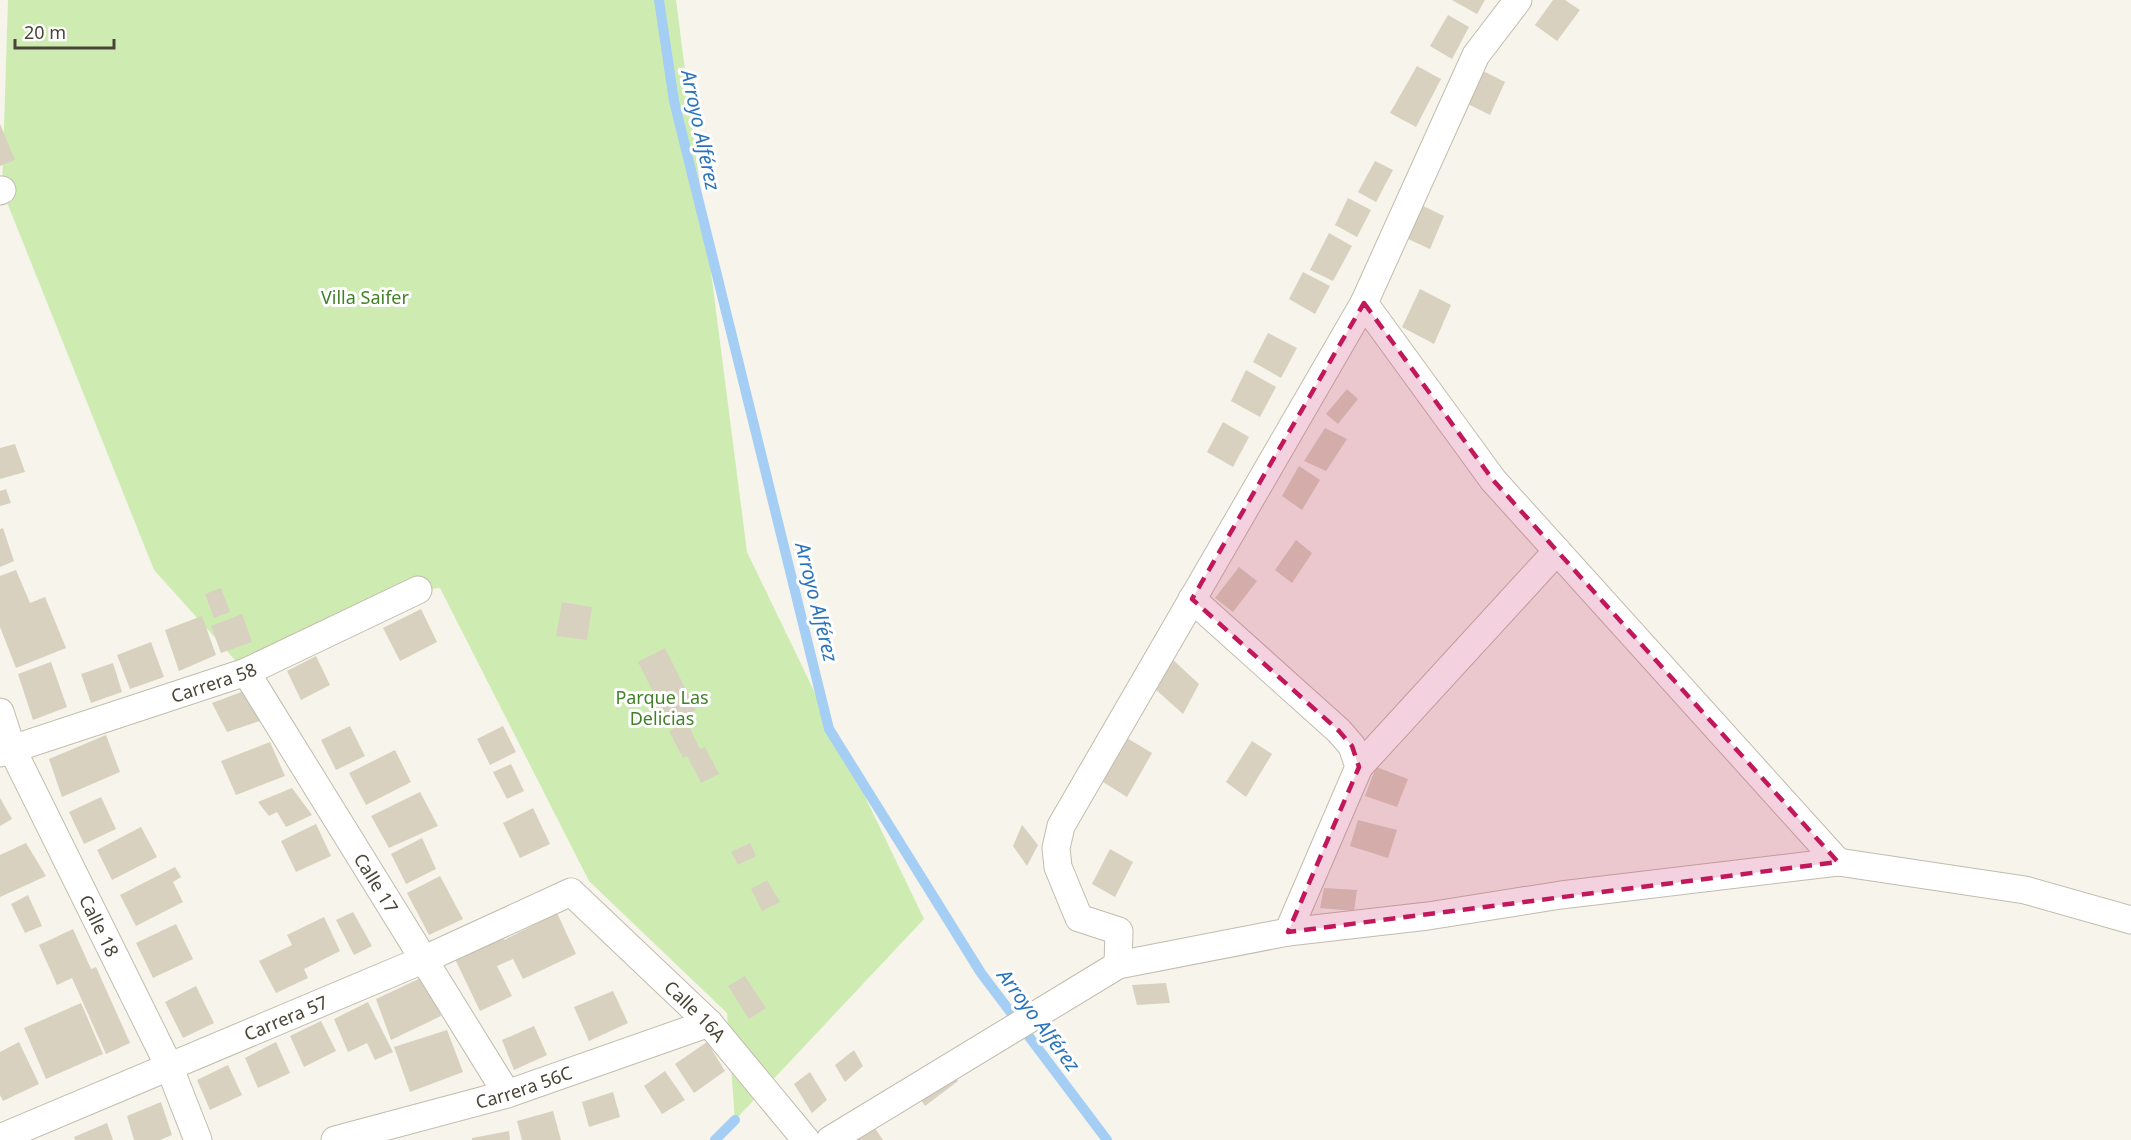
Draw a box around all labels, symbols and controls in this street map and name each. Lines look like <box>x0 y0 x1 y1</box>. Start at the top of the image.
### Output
scale bar <box>15 12 114 50</box>
text: 20 m <box>24 20 66 44</box>
water label: Arroyo Alférez <box>675 65 727 193</box>
park label: Villa Saifer <box>321 285 410 309</box>
water label: Arroyo Alférez <box>789 537 845 665</box>
street label: Carrera 58 <box>168 657 260 708</box>
park label: Parque Las Delicias <box>615 685 709 730</box>
street label: Calle 17 <box>349 848 404 917</box>
street label: Calle 18 <box>74 891 125 961</box>
water label: Arroyo Alférez <box>990 961 1087 1077</box>
street label: Calle 16A <box>659 975 732 1047</box>
street label: Carrera 57 <box>240 989 331 1046</box>
street label: Carrera 56C <box>473 1060 575 1114</box>

